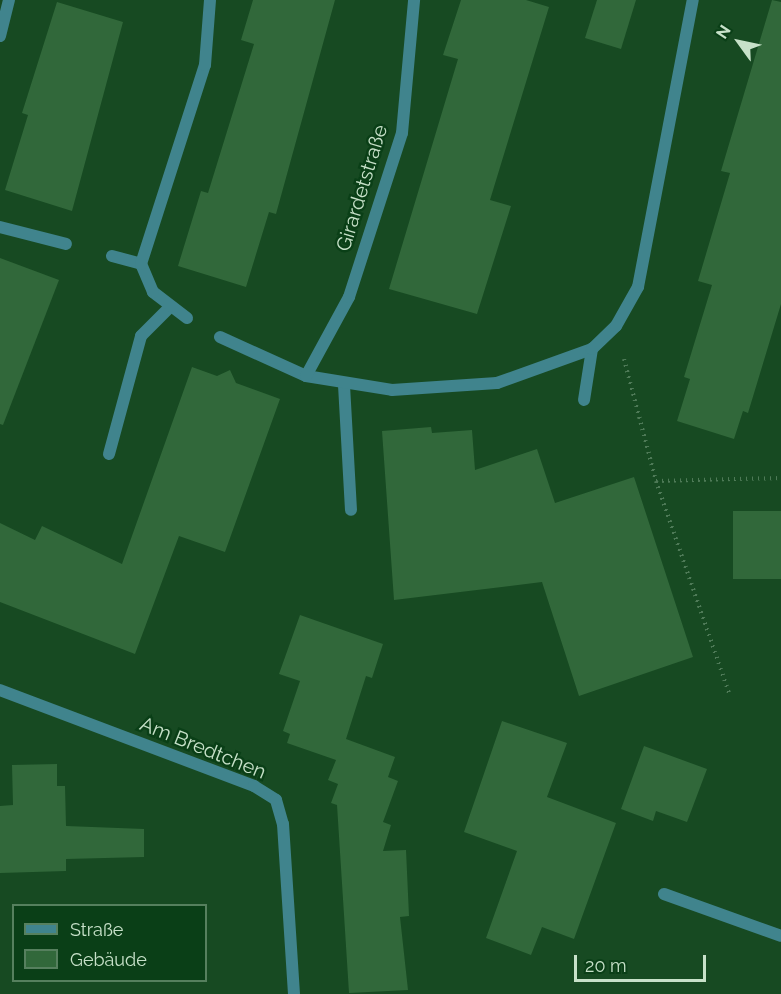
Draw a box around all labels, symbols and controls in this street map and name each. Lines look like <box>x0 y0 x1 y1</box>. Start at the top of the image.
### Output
north arrow <box>709 12 769 72</box>
text: N <box>712 22 735 42</box>
street label: Girardetstraße <box>331 122 393 254</box>
street label: Am Bredtchen <box>136 712 270 784</box>
legend <box>12 904 207 982</box>
text: Straße <box>70 919 123 940</box>
scale bar <box>577 943 709 981</box>
text: Gebäude <box>70 949 147 970</box>
text: 20 m <box>585 955 627 976</box>

